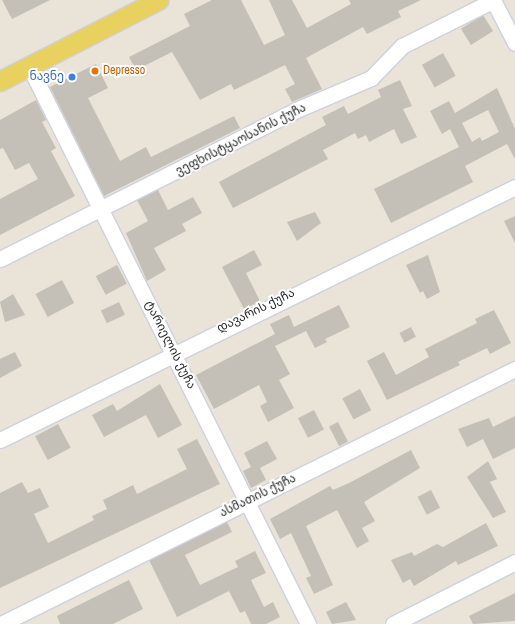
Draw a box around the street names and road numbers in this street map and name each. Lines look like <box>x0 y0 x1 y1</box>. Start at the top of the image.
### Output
street label: ვეფხისტყაოსანის ქუჩა <box>173 101 309 179</box>
street label: დავარის ქუჩა <box>215 286 297 336</box>
street label: ტარიელის ქუჩა <box>142 298 198 392</box>
street label: ასმათის ქუჩა <box>217 471 299 521</box>

